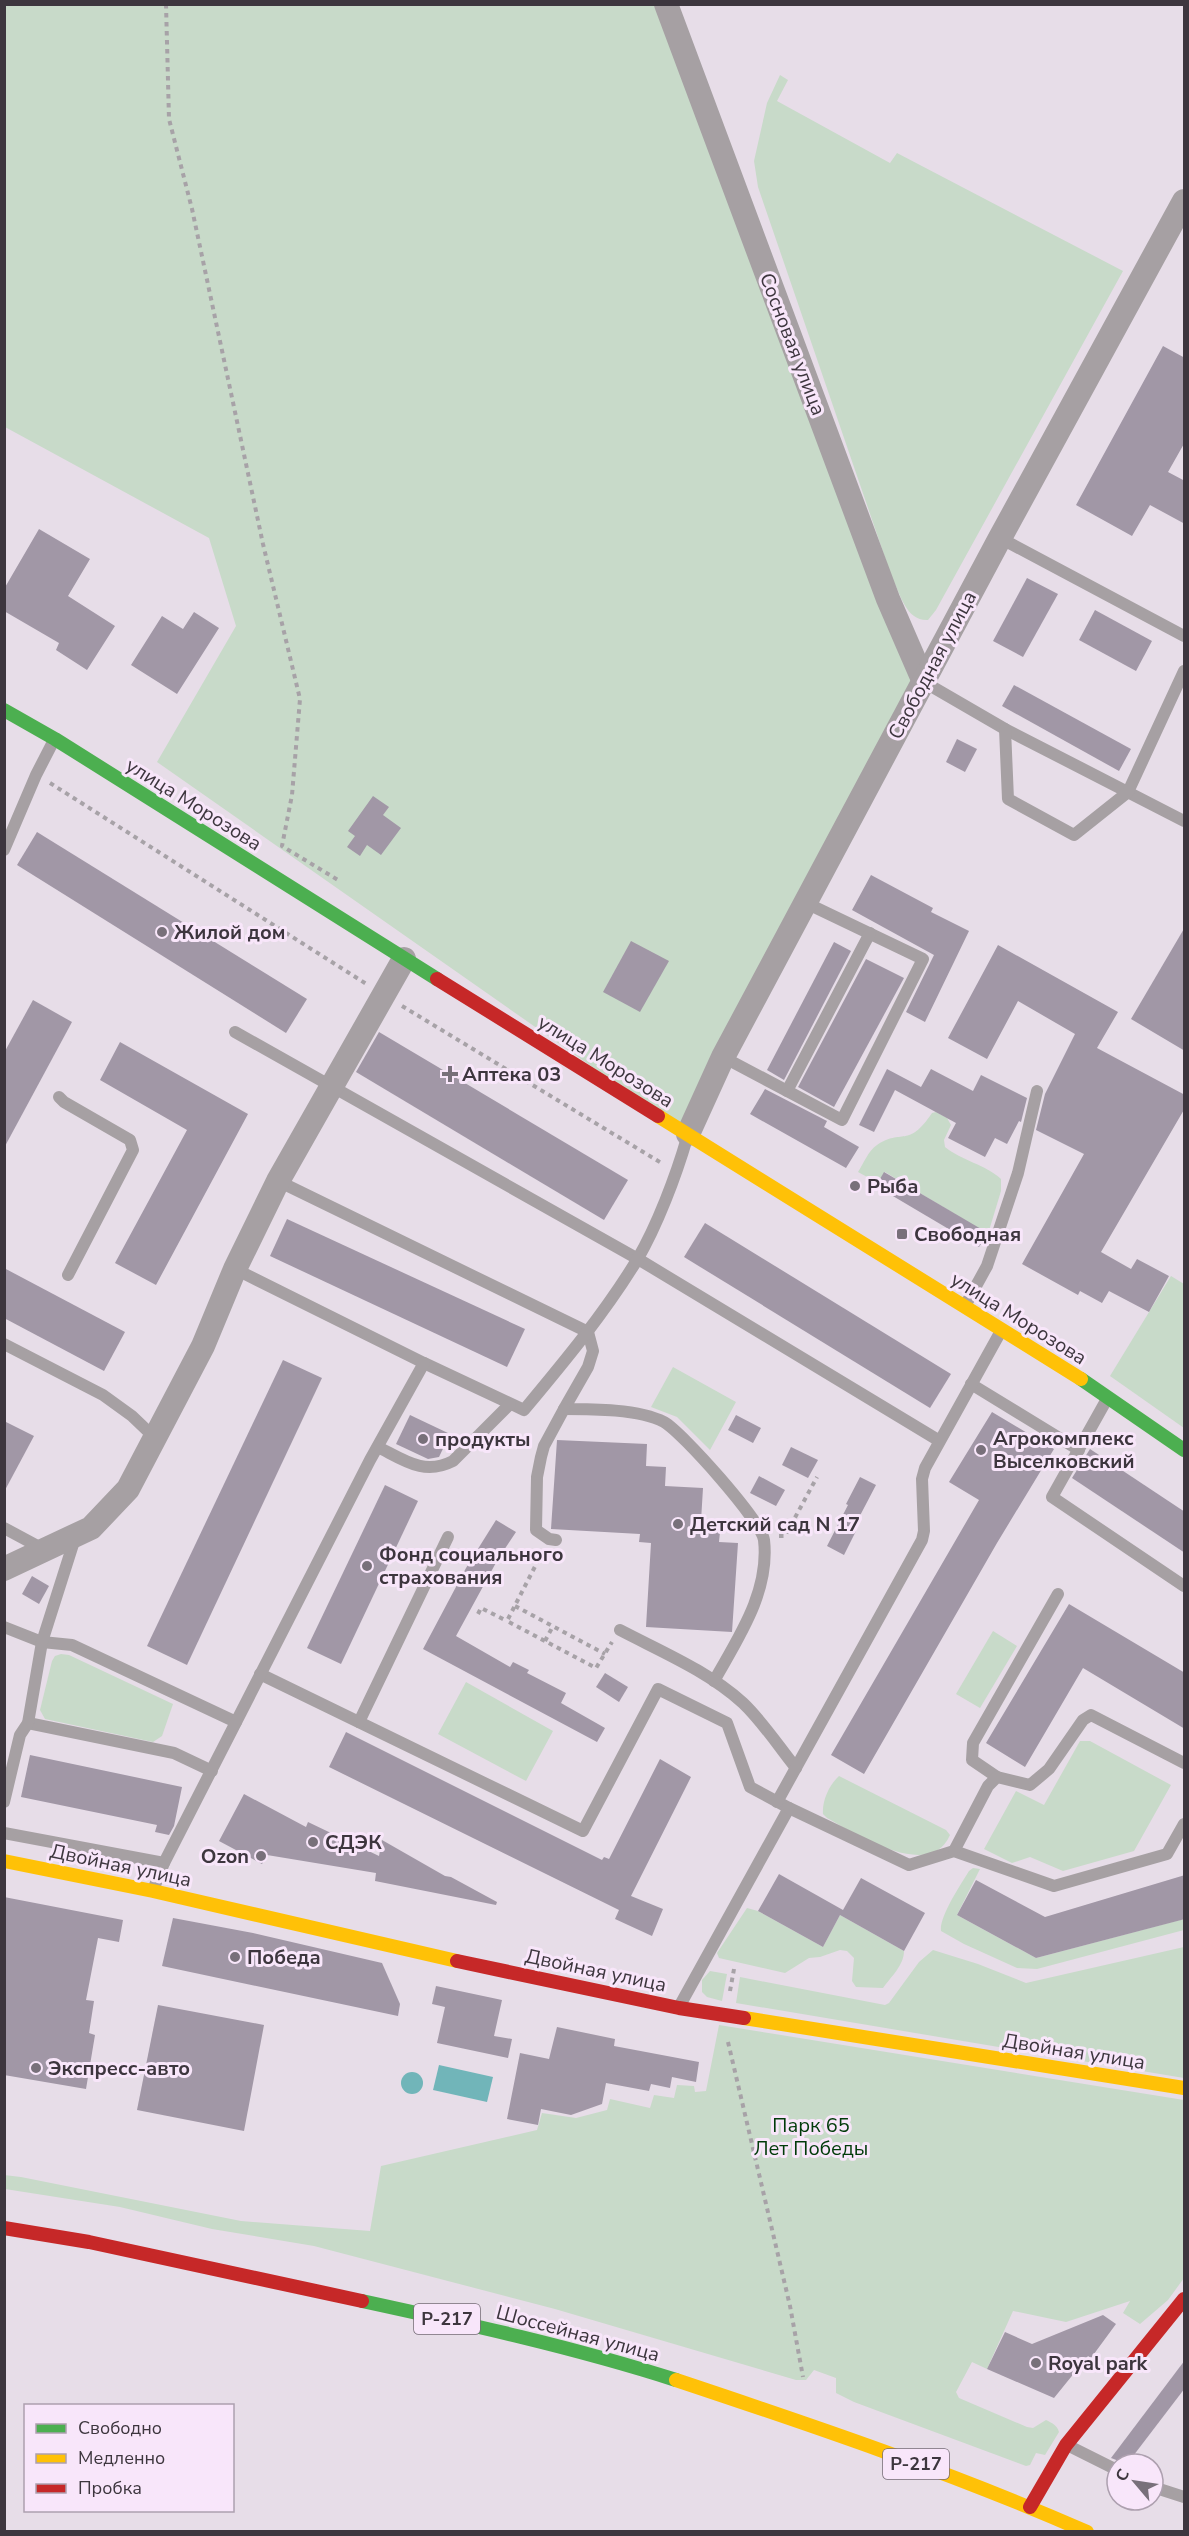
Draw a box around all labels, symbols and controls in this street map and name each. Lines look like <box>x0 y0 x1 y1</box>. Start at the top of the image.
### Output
street label: Сосновая улица <box>753 269 832 419</box>
street label: Свободная улица <box>882 586 983 744</box>
street label: улица Морозова <box>121 752 267 857</box>
place label: Жилой дом <box>174 919 285 946</box>
marker: Жилой дом <box>155 925 169 939</box>
street label: улица Морозова <box>533 1009 679 1114</box>
place label: Аптека 03 <box>462 1061 561 1088</box>
marker: Аптека 03 <box>443 1067 457 1081</box>
place label: Рыба <box>867 1173 918 1200</box>
marker: Рыба <box>848 1179 862 1193</box>
place label: Свободная <box>914 1221 1021 1248</box>
marker: Свободная <box>895 1227 909 1241</box>
street label: улица Морозова <box>946 1266 1092 1371</box>
place label: Агрокомплекс Выселковский <box>993 1425 1134 1475</box>
place label: продукты <box>435 1426 531 1453</box>
marker: продукты <box>416 1432 430 1446</box>
marker: Агрокомплекс Выселковский <box>974 1443 988 1457</box>
place label: Детский сад N 17 <box>690 1511 860 1538</box>
marker: Детский сад N 17 <box>671 1517 685 1531</box>
place label: Фонд социального страхования <box>379 1541 564 1591</box>
marker: Фонд социального страхования <box>360 1559 374 1573</box>
place label: СДЭК <box>325 1829 382 1856</box>
marker: СДЭК <box>306 1835 320 1849</box>
street label: Двойная улица <box>48 1837 194 1894</box>
place label: Ozon <box>201 1843 249 1870</box>
marker: Ozon <box>254 1849 268 1863</box>
street label: Двойная улица <box>523 1942 669 1999</box>
place label: Победа <box>247 1944 321 1971</box>
marker: Победа <box>228 1950 242 1964</box>
street label: Двойная улица <box>1001 2027 1147 2076</box>
place label: Экспресс-авто <box>48 2055 190 2082</box>
marker: Экспресс-авто <box>29 2061 43 2075</box>
park label: Парк 65 Лет Победы <box>754 2112 868 2162</box>
street label: Шоссейная улица <box>493 2299 663 2368</box>
road number: Р-217 <box>414 2304 480 2334</box>
place label: Royal park <box>1048 2350 1149 2377</box>
marker: Royal park <box>1029 2356 1043 2370</box>
legend <box>24 2404 234 2512</box>
text: Свободно <box>78 2416 162 2440</box>
text: Медленно <box>78 2446 165 2470</box>
road number: Р-217 <box>883 2449 949 2479</box>
north arrow <box>1105 2452 1165 2512</box>
text: С <box>1110 2465 1135 2485</box>
text: Пробка <box>78 2476 142 2500</box>

